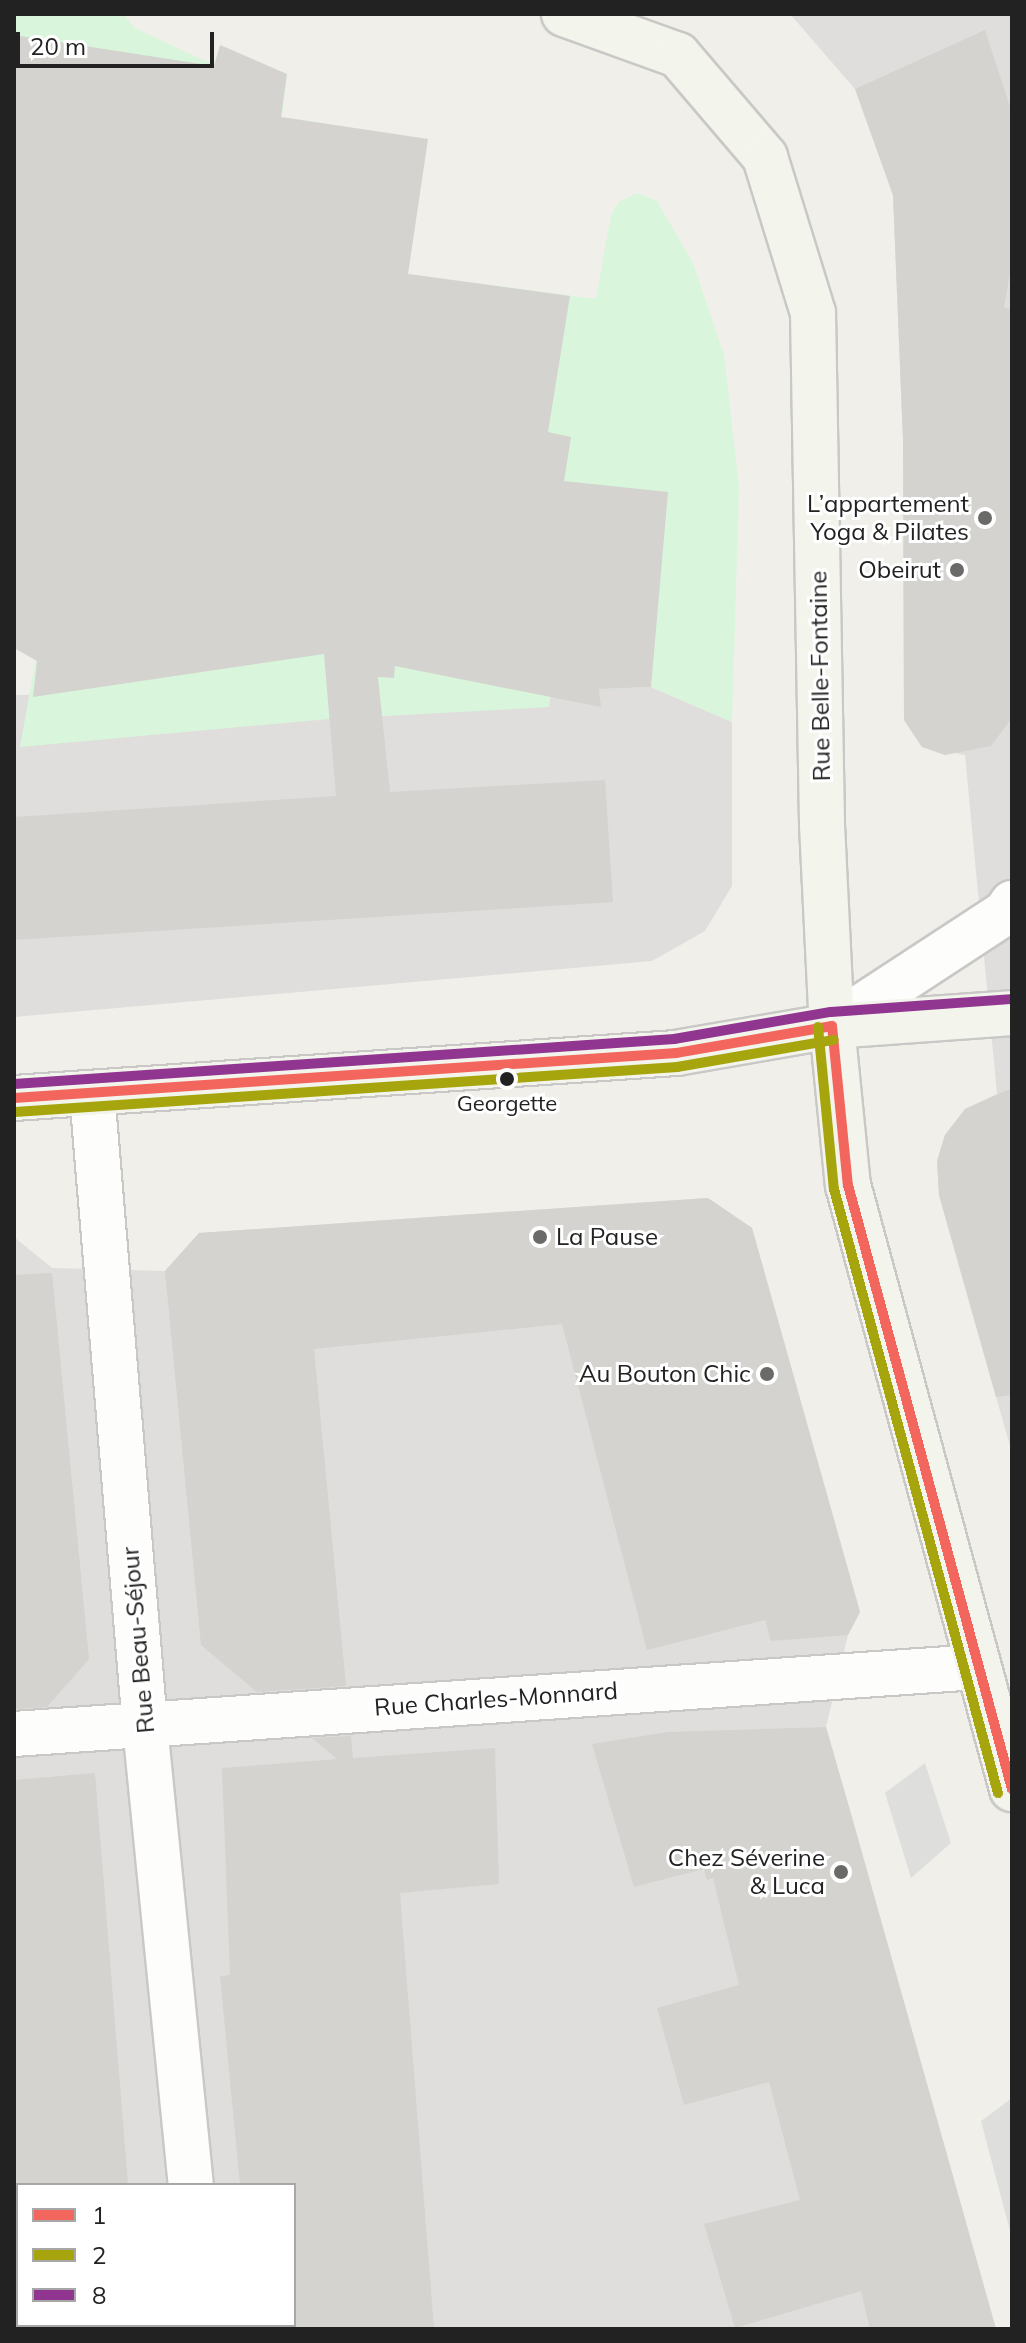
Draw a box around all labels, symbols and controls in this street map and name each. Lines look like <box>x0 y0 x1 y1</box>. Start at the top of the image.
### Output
scale bar <box>20 16 218 66</box>
text: 20 m <box>30 31 86 61</box>
place label: L’appartement Yoga & Pilates <box>807 490 969 546</box>
marker: L’appartement Yoga & Pilates <box>976 509 994 527</box>
place label: Obeirut <box>858 556 941 584</box>
marker: Obeirut <box>948 561 966 579</box>
street label: Rue Belle-Fontaine <box>804 570 836 782</box>
marker: Georgette <box>499 1071 515 1087</box>
place label: Georgette <box>457 1091 557 1117</box>
place label: La Pause <box>556 1223 658 1251</box>
marker: La Pause <box>531 1228 549 1246</box>
place label: Au Bouton Chic <box>579 1360 751 1388</box>
marker: Au Bouton Chic <box>758 1365 776 1383</box>
street label: Rue Beau-Séjour <box>115 1546 161 1734</box>
street label: Rue Charles-Monnard <box>373 1676 619 1722</box>
place label: Chez Séverine & Luca <box>668 1844 825 1900</box>
marker: Chez Séverine & Luca <box>832 1863 850 1881</box>
legend <box>16 2183 296 2327</box>
text: 1 <box>92 2200 106 2230</box>
text: 2 <box>92 2240 106 2270</box>
text: 8 <box>92 2280 106 2310</box>

